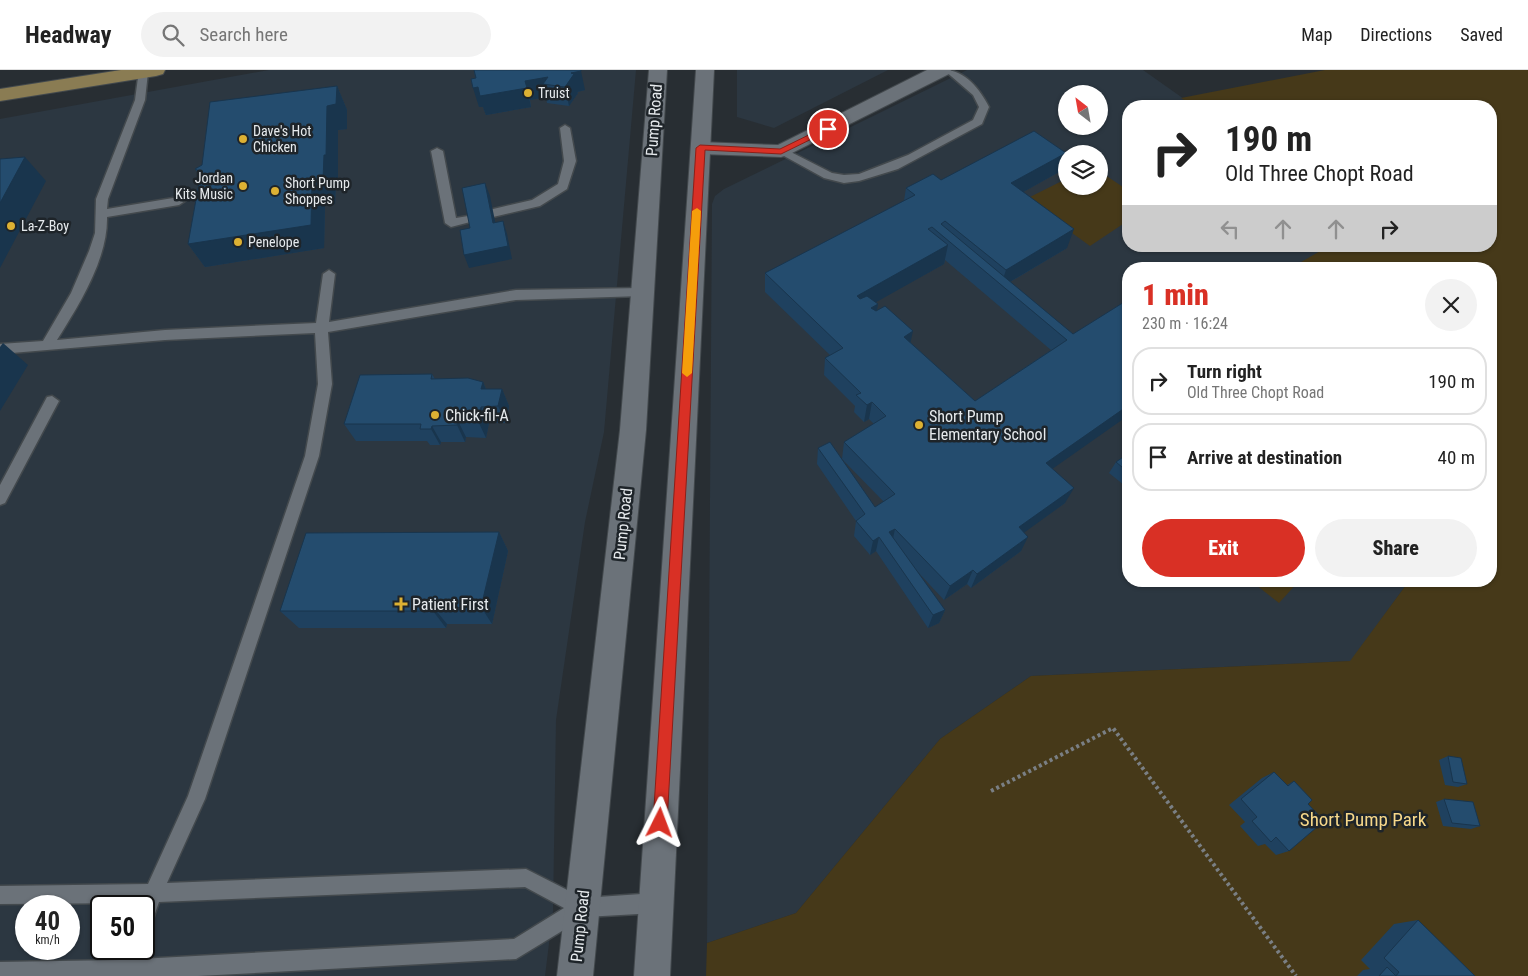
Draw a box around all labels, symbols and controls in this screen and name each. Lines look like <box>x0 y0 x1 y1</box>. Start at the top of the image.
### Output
search box <box>141 12 491 57</box>
text: Headway <box>25 21 111 49</box>
icon: search <box>159 21 187 49</box>
text: Search here <box>199 23 288 46</box>
text: Map <box>1301 24 1332 45</box>
text: Directions <box>1360 24 1432 45</box>
text: Saved <box>1460 24 1503 45</box>
street label: Pump Road <box>642 83 666 157</box>
place label: Truist <box>538 85 570 101</box>
north arrow <box>1058 85 1108 135</box>
map controls <box>1058 85 1108 195</box>
marker: Truist <box>522 87 534 99</box>
pin <box>807 108 849 150</box>
icon: arrive <box>814 115 842 143</box>
text: 190 m <box>1225 119 1312 160</box>
icon: right <box>1142 120 1207 185</box>
place label: Dave's Hot Chicken <box>253 123 311 155</box>
marker: Dave's Hot Chicken <box>237 133 249 145</box>
button: layers <box>1058 145 1108 195</box>
text: Old Three Chopt Road <box>1225 161 1414 186</box>
place label: Jordan Kits Music <box>175 170 233 202</box>
place label: Short Pump Shoppes <box>285 175 350 207</box>
marker: Jordan Kits Music <box>237 180 249 192</box>
marker: Short Pump Shoppes <box>269 185 281 197</box>
icon: left <box>1216 215 1244 243</box>
icon: ahead <box>1269 215 1297 243</box>
icon: ahead <box>1322 215 1350 243</box>
icon: right <box>1375 215 1403 243</box>
place label: La-Z-Boy <box>21 218 69 234</box>
marker: La-Z-Boy <box>5 220 17 232</box>
place label: Penelope <box>248 234 300 250</box>
marker: Penelope <box>232 236 244 248</box>
text: 1 min <box>1142 277 1209 312</box>
button: close <box>1425 279 1477 331</box>
text: 230 m · 16:24 <box>1142 314 1228 333</box>
text: Turn right <box>1187 360 1262 383</box>
icon: right <box>1144 367 1172 395</box>
text: 190 m <box>1428 370 1475 393</box>
text: Old Three Chopt Road <box>1187 383 1324 402</box>
place label: Chick-fil-A <box>445 406 509 425</box>
place label: Short Pump Elementary School <box>929 407 1046 444</box>
marker: Chick-fil-A <box>429 409 441 421</box>
marker: Short Pump Elementary School <box>913 419 925 431</box>
icon: arrive <box>1144 443 1172 471</box>
text: Arrive at destination <box>1187 446 1342 469</box>
text: 40 m <box>1438 446 1475 469</box>
street label: Pump Road <box>610 487 636 561</box>
button: Exit <box>1142 519 1305 577</box>
button: Share <box>1315 519 1477 577</box>
place label: Patient First <box>412 595 489 614</box>
marker: Patient First <box>394 597 408 611</box>
position arrow <box>633 796 685 848</box>
park label: Short Pump Park <box>1300 808 1427 831</box>
street label: Pump Road <box>567 889 593 963</box>
speed limit sign: 50 <box>90 895 155 960</box>
text: 40 <box>35 907 60 936</box>
text: km/h <box>35 933 60 947</box>

